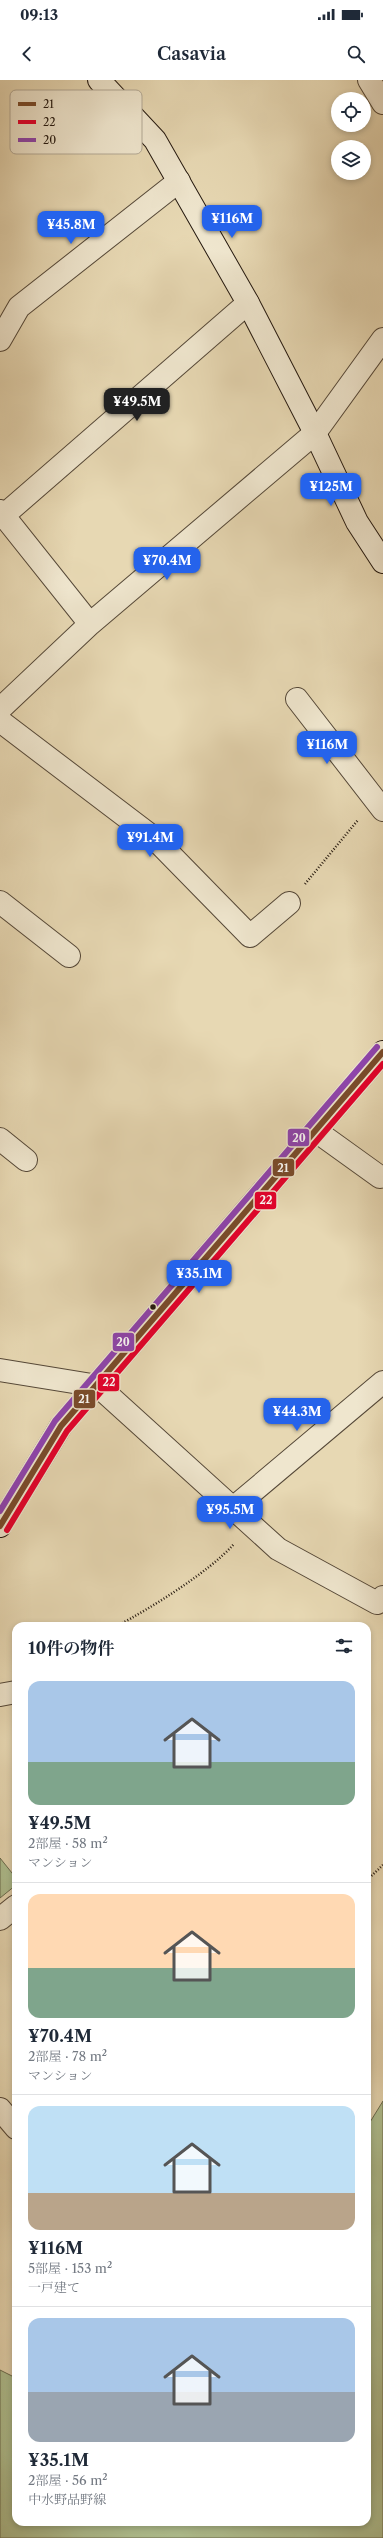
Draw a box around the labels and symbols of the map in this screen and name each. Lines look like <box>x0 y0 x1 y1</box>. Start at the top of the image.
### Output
legend <box>10 90 142 154</box>
text: 21 <box>43 97 54 111</box>
text: 22 <box>43 115 56 129</box>
text: 20 <box>43 133 56 147</box>
pin: ¥116M <box>204 205 260 239</box>
pin: ¥45.8M <box>38 211 104 245</box>
pin: ¥49.5M <box>104 388 170 422</box>
pin: ¥125M <box>303 473 359 507</box>
pin: ¥70.4M <box>134 547 200 581</box>
pin: ¥116M <box>299 731 355 765</box>
pin: ¥91.4M <box>117 824 183 858</box>
line badge: 20 <box>287 1128 310 1147</box>
text: 20 <box>292 1131 306 1145</box>
line badge: 21 <box>272 1158 295 1177</box>
text: 21 <box>277 1161 289 1175</box>
line badge: 22 <box>254 1191 277 1210</box>
text: 22 <box>260 1193 273 1207</box>
pin: ¥35.1M <box>166 1260 232 1294</box>
unlabelled marker <box>148 1302 158 1312</box>
line badge: 20 <box>112 1332 135 1352</box>
text: 20 <box>116 1335 130 1349</box>
line badge: 22 <box>97 1373 120 1392</box>
text: 22 <box>103 1375 116 1389</box>
line badge: 21 <box>73 1389 96 1409</box>
text: 21 <box>78 1392 90 1406</box>
pin: ¥44.3M <box>264 1398 330 1432</box>
pin: ¥95.5M <box>197 1496 263 1530</box>

